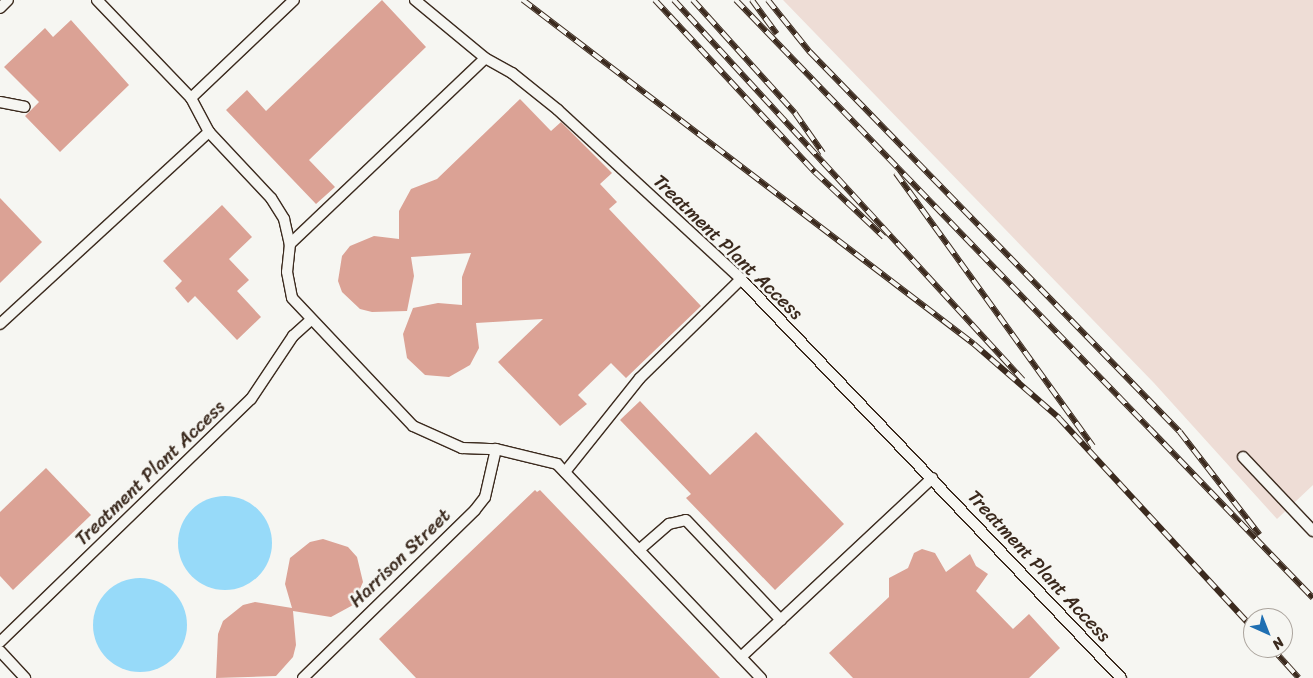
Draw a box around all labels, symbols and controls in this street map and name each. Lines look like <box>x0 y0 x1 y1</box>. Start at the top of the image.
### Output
street label: Treatment Plant Access <box>649 170 807 324</box>
street label: Treatment Plant Access <box>71 396 229 550</box>
street label: Treatment Plant Access <box>963 486 1115 646</box>
street label: Harrison Street <box>345 504 455 612</box>
north arrow <box>1243 608 1293 658</box>
text: N <box>1266 631 1290 656</box>

